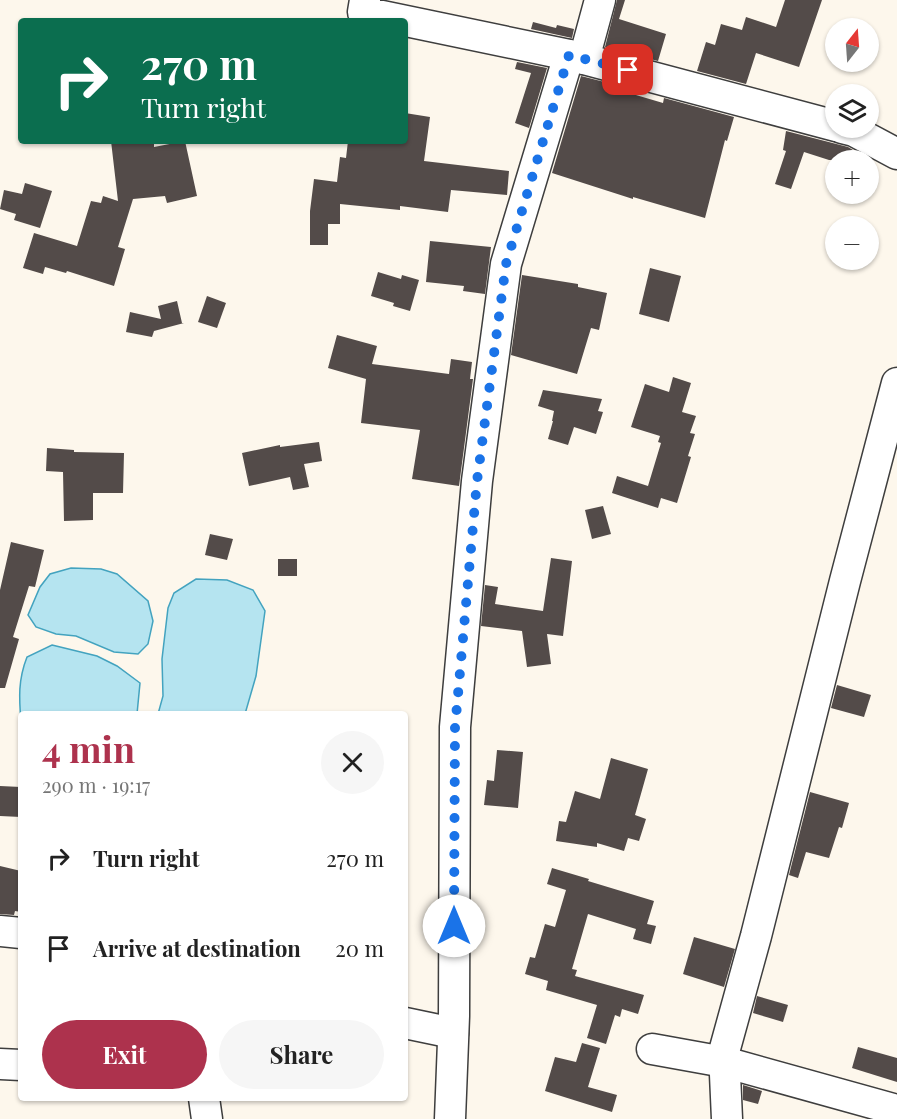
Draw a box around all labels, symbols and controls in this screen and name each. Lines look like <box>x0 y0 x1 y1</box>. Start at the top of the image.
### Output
north arrow <box>825 18 879 72</box>
map controls <box>825 18 879 270</box>
text: 270 m <box>141 35 257 91</box>
icon: right <box>42 42 120 120</box>
pin <box>602 44 653 95</box>
icon: arrive <box>611 53 644 86</box>
button: layers <box>825 84 879 138</box>
text: Turn right <box>141 89 266 125</box>
button: + <box>825 150 879 204</box>
button: − <box>825 216 879 270</box>
text: 4 min <box>42 724 135 772</box>
button: close <box>321 731 384 794</box>
text: 290 m · 19:17 <box>42 771 150 798</box>
icon: right <box>42 842 75 875</box>
text: Turn right <box>93 843 199 873</box>
text: 270 m <box>326 843 384 873</box>
position arrow <box>422 894 486 958</box>
icon: arrive <box>42 932 75 965</box>
text: Arrive at destination <box>93 933 301 963</box>
text: 20 m <box>335 933 384 963</box>
button: Exit <box>42 1020 207 1089</box>
button: Share <box>219 1020 384 1089</box>

